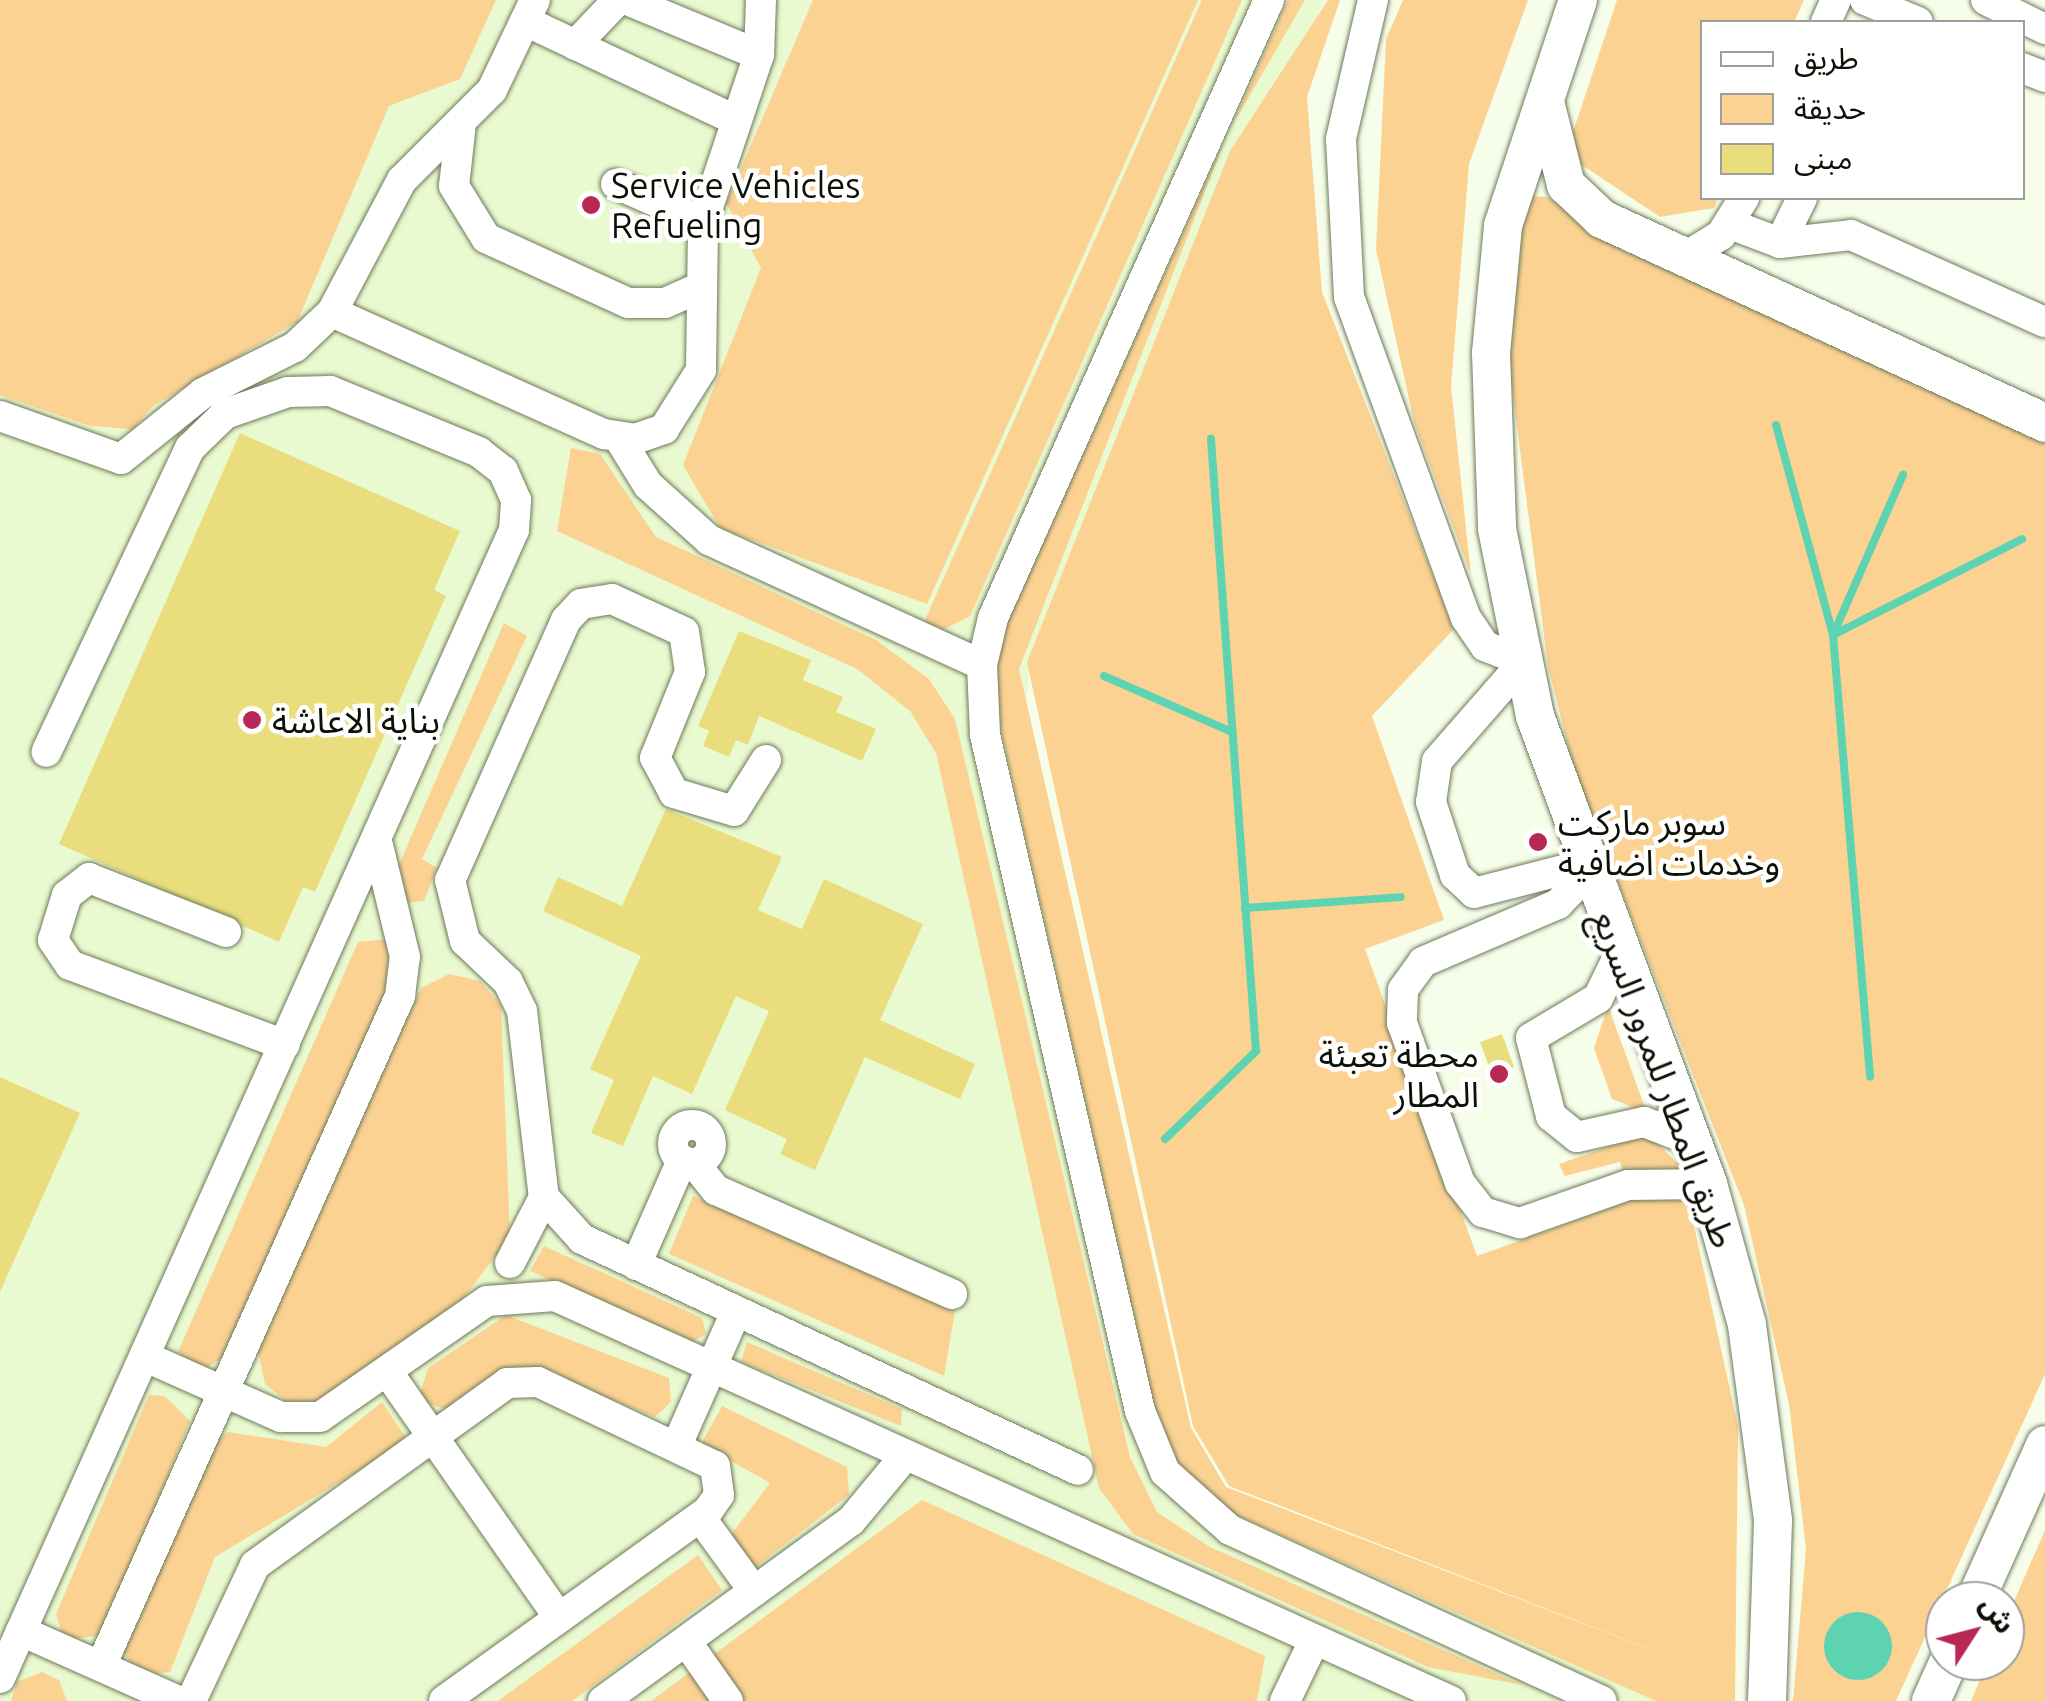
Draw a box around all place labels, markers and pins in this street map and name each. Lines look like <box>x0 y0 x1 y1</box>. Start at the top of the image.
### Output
place label: Service Vehicles Refueling <box>611 164 861 246</box>
marker: Service Vehicles Refueling <box>580 194 602 216</box>
place label: بناية الاعاشة <box>272 699 440 741</box>
marker: بناية الاعاشة <box>241 709 263 731</box>
place label: سوبر ماركت وخدمات اضافية <box>1558 801 1780 883</box>
marker: سوبر ماركت وخدمات اضافية <box>1527 831 1549 853</box>
place label: محطة تعبئة المطار <box>1319 1033 1479 1115</box>
marker: محطة تعبئة المطار <box>1488 1063 1510 1085</box>

